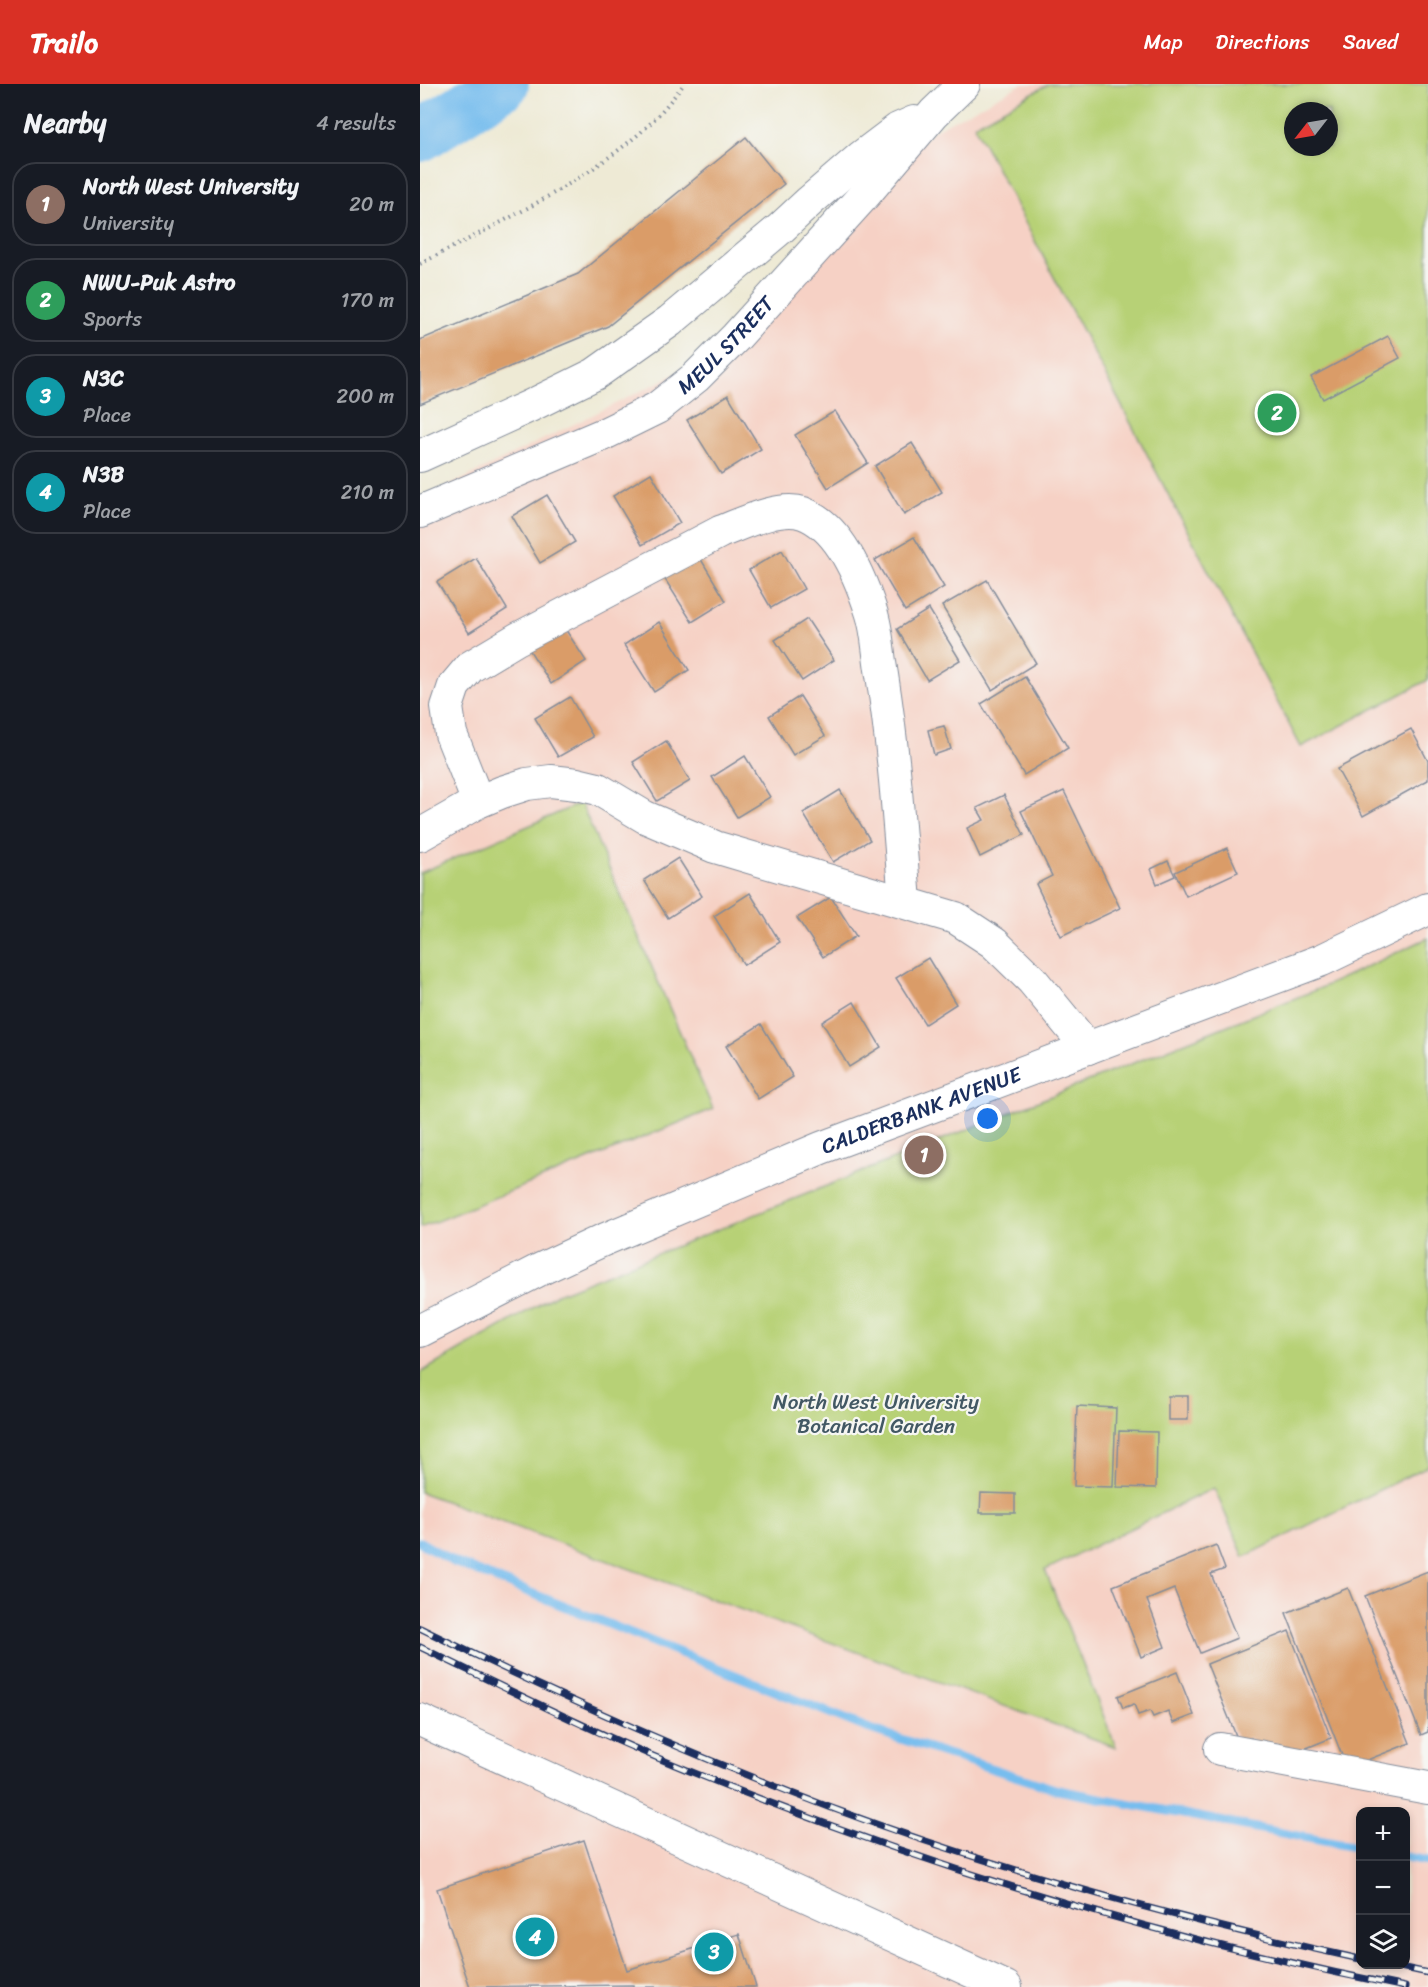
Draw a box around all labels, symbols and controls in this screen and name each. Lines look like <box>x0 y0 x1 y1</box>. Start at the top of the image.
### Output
text: Trailo <box>30 18 98 67</box>
text: Map <box>1144 23 1182 61</box>
text: Directions <box>1215 23 1310 61</box>
text: Saved <box>1343 23 1398 61</box>
text: Nearby <box>24 100 106 146</box>
north arrow <box>1284 102 1338 156</box>
text: 4 results <box>316 106 396 141</box>
text: North West University <box>83 167 299 206</box>
text: 1 <box>41 187 50 222</box>
text: 20 m <box>349 187 394 222</box>
text: University <box>83 206 174 241</box>
text: NWU-Puk Astro <box>83 263 236 302</box>
text: 2 <box>40 283 51 318</box>
text: 170 m <box>341 283 394 318</box>
street label: MEUL STREET <box>668 286 785 404</box>
text: Sports <box>83 302 142 337</box>
text: N3C <box>83 359 124 398</box>
text: 3 <box>40 379 51 414</box>
text: 200 m <box>337 379 394 414</box>
pin: 2 <box>1258 390 1296 436</box>
text: Place <box>83 398 131 433</box>
text: N3B <box>83 455 124 494</box>
text: 4 <box>39 475 52 510</box>
text: 210 m <box>341 475 394 510</box>
text: Place <box>83 494 131 529</box>
street label: CALDERBANK AVENUE <box>816 1055 1028 1165</box>
your location <box>973 1104 1002 1133</box>
pin: 1 <box>904 1132 944 1178</box>
park label: North West University Botanical Garden <box>773 1383 979 1445</box>
map controls <box>1356 1807 1410 1969</box>
button: + <box>1356 1807 1410 1861</box>
button: − <box>1356 1861 1410 1915</box>
pin: 4 <box>516 1914 554 1960</box>
button: layers <box>1356 1915 1410 1969</box>
pin: 3 <box>694 1930 734 1974</box>

